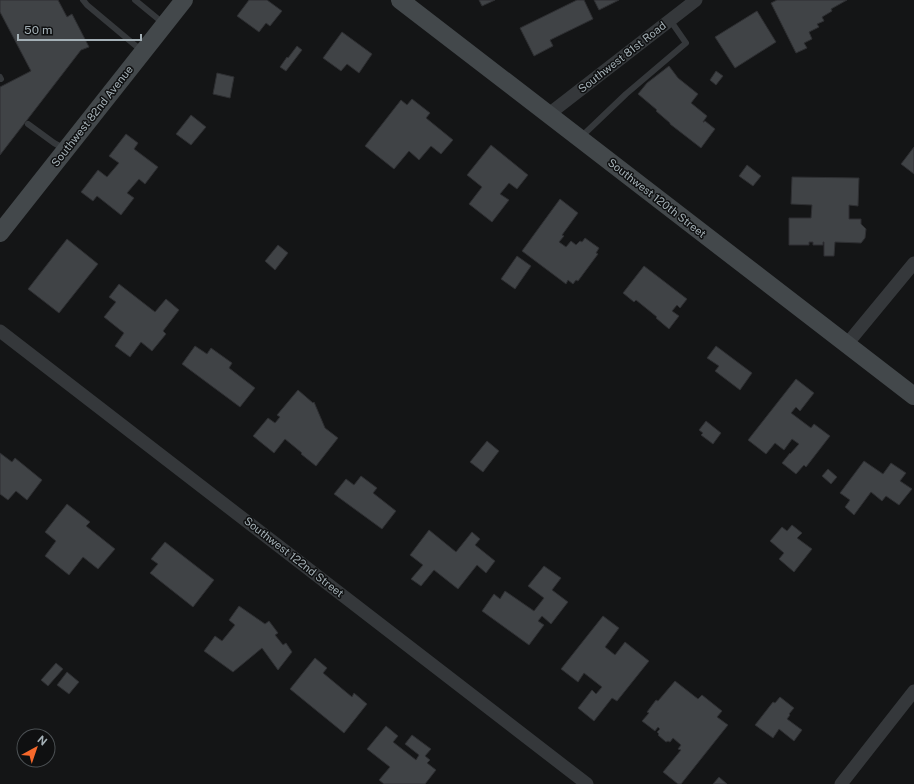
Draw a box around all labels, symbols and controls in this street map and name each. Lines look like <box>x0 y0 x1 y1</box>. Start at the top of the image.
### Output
scale bar <box>18 16 141 42</box>
street label: Southwest 81st Road <box>576 19 668 95</box>
text: 50 m <box>24 23 52 37</box>
street label: Southwest 82nd Avenue <box>49 63 135 169</box>
street label: Southwest 120th Street <box>606 156 708 240</box>
street label: Southwest 122nd Street <box>242 514 346 600</box>
north arrow <box>16 728 56 768</box>
text: N <box>35 733 50 748</box>

